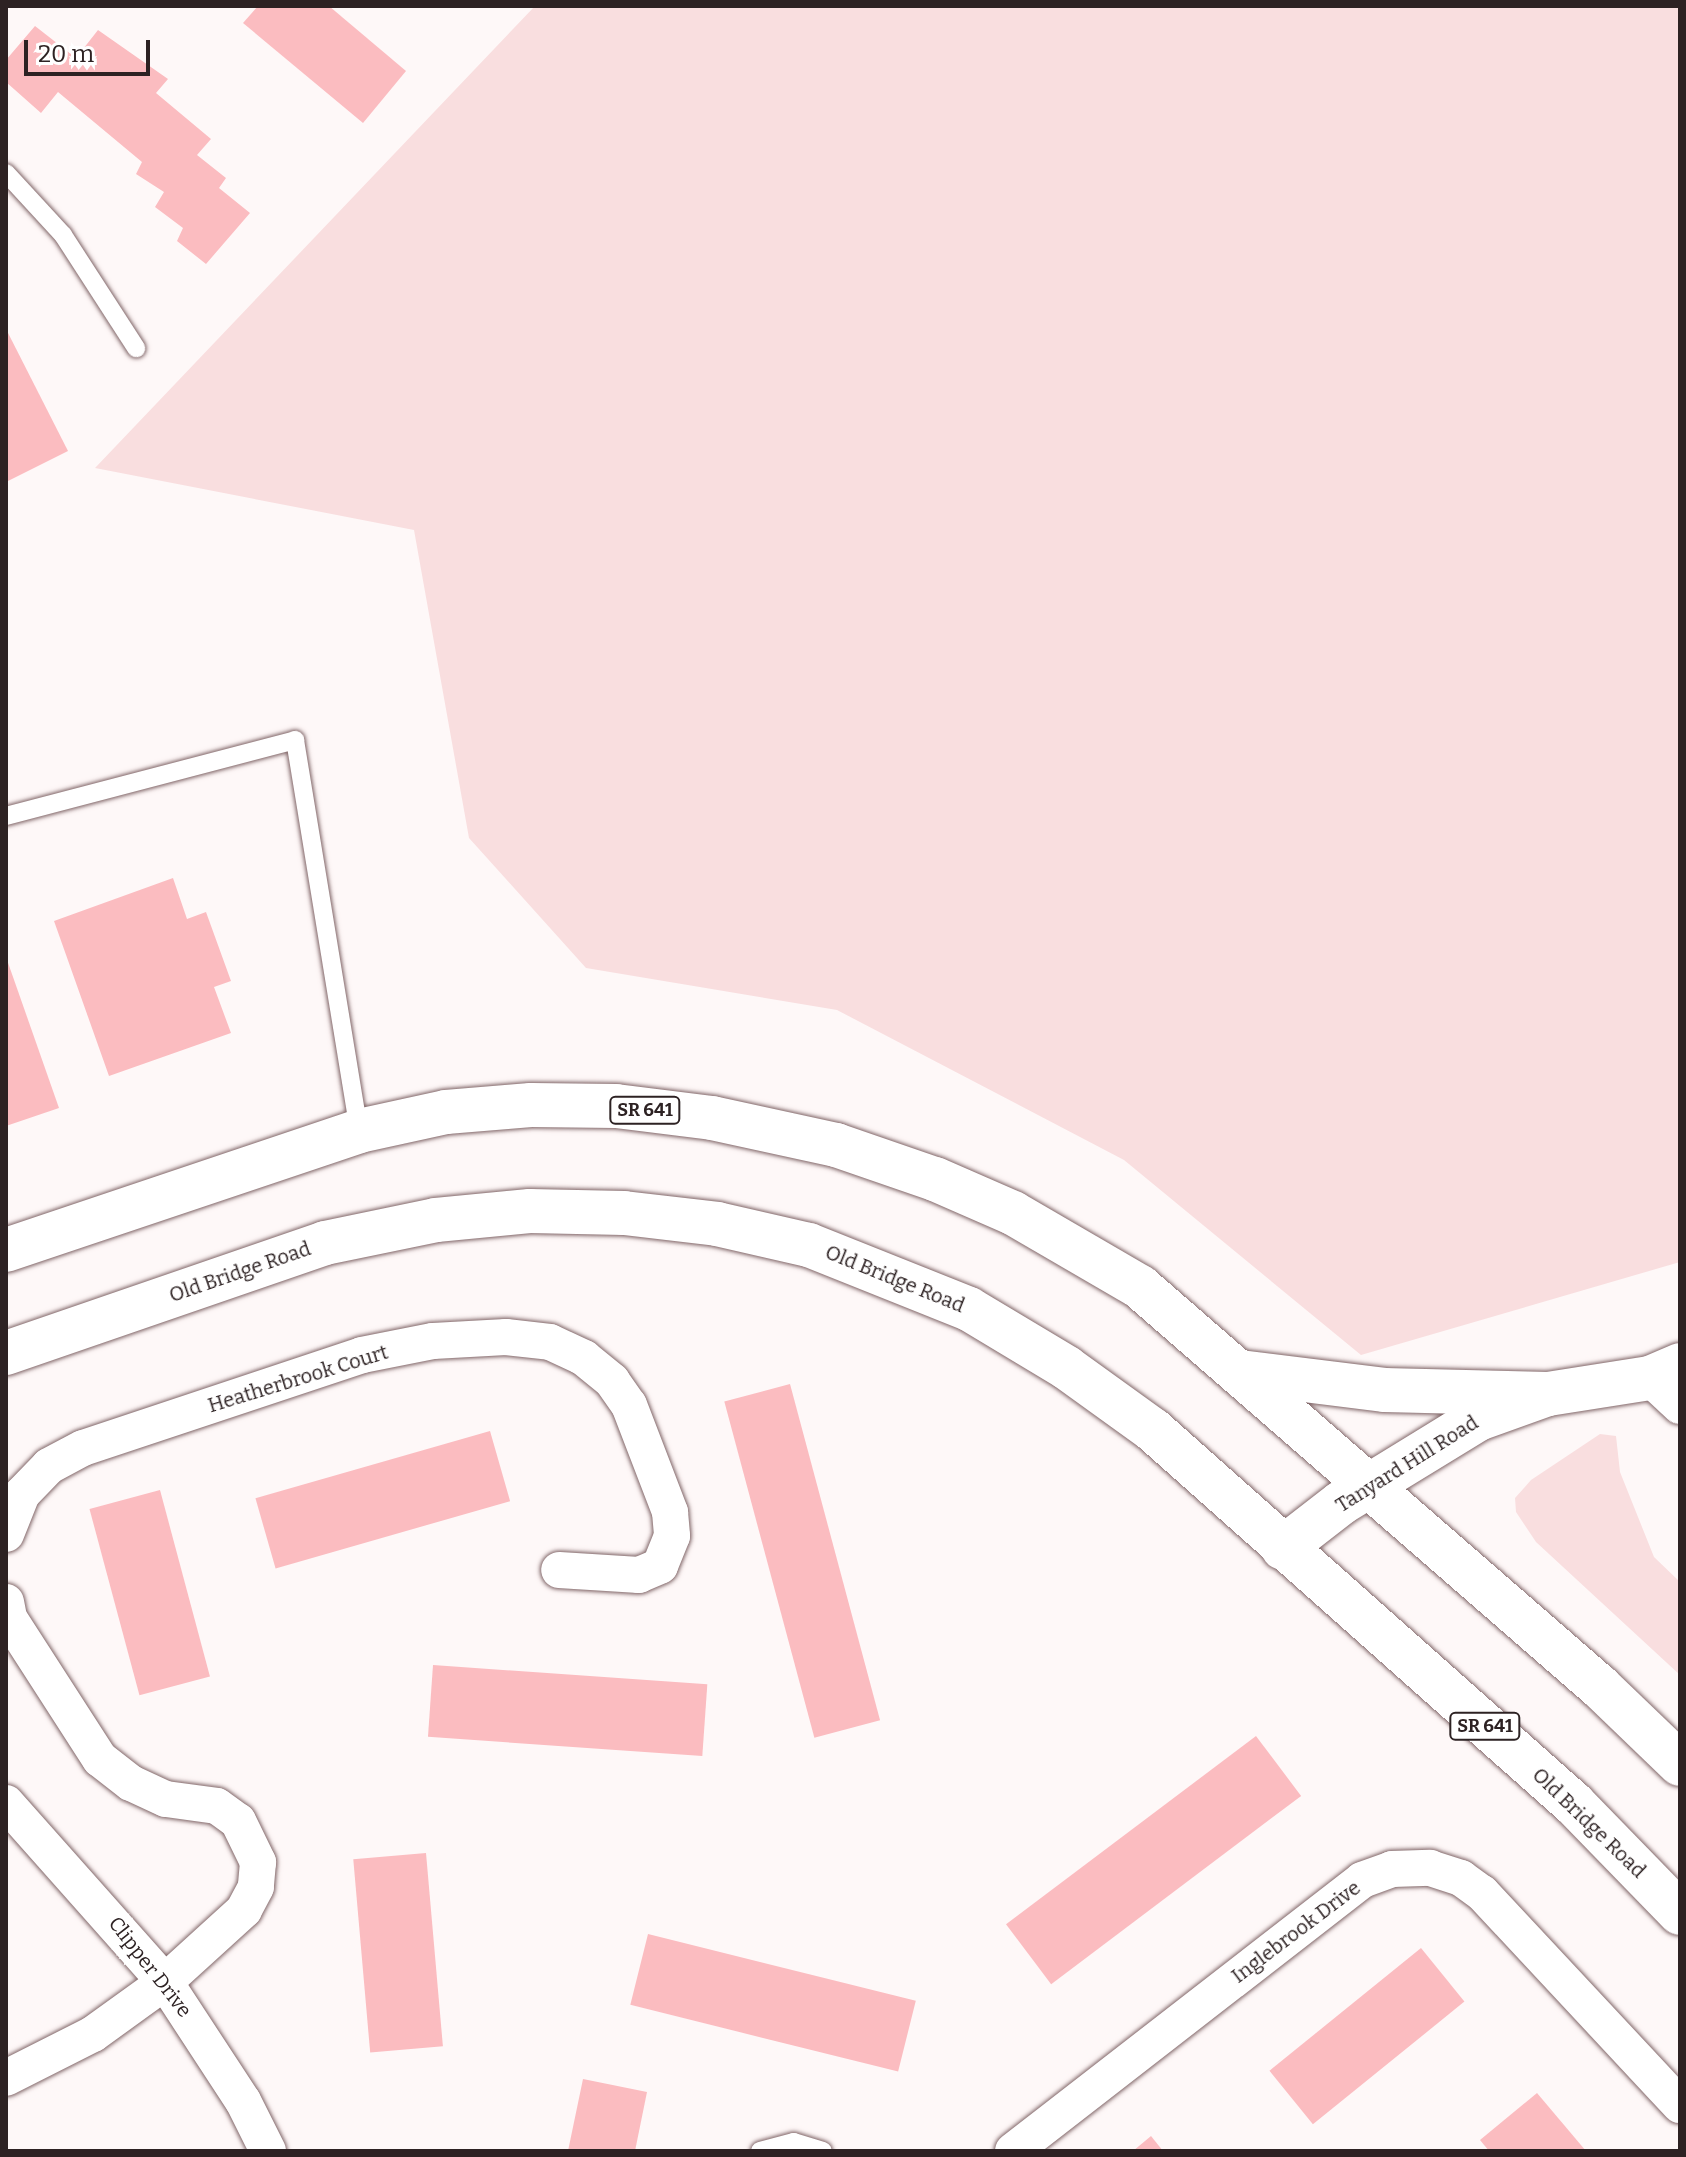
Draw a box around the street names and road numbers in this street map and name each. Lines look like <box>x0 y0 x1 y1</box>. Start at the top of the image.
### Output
road number: SR 641 <box>609 1096 681 1124</box>
street label: Old Bridge Road <box>166 1237 314 1307</box>
street label: Old Bridge Road <box>822 1240 968 1318</box>
street label: Heatherbrook Court <box>205 1340 391 1418</box>
street label: Tanyard Hill Road <box>1331 1411 1483 1517</box>
road number: SR 641 <box>1449 1712 1521 1740</box>
street label: Old Bridge Road <box>1527 1763 1651 1883</box>
street label: Inglebrook Drive <box>1227 1876 1365 1988</box>
street label: Clipper Drive <box>103 1912 197 2022</box>

